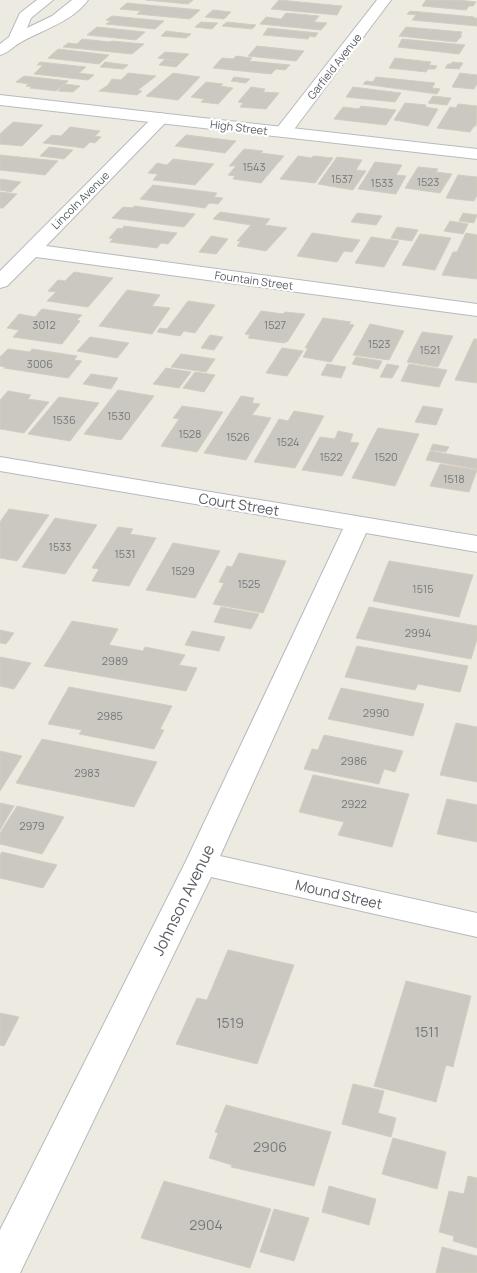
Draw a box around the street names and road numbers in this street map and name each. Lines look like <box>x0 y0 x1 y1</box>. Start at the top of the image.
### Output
street label: Garfield Avenue <box>304 29 365 102</box>
street label: High Street <box>209 116 269 138</box>
street label: Lincoln Avenue <box>48 167 113 232</box>
street label: Fountain Street <box>214 267 294 293</box>
street label: Court Street <box>197 488 281 520</box>
street label: Johnson Avenue <box>147 841 219 959</box>
street label: Mound Street <box>294 875 385 913</box>

